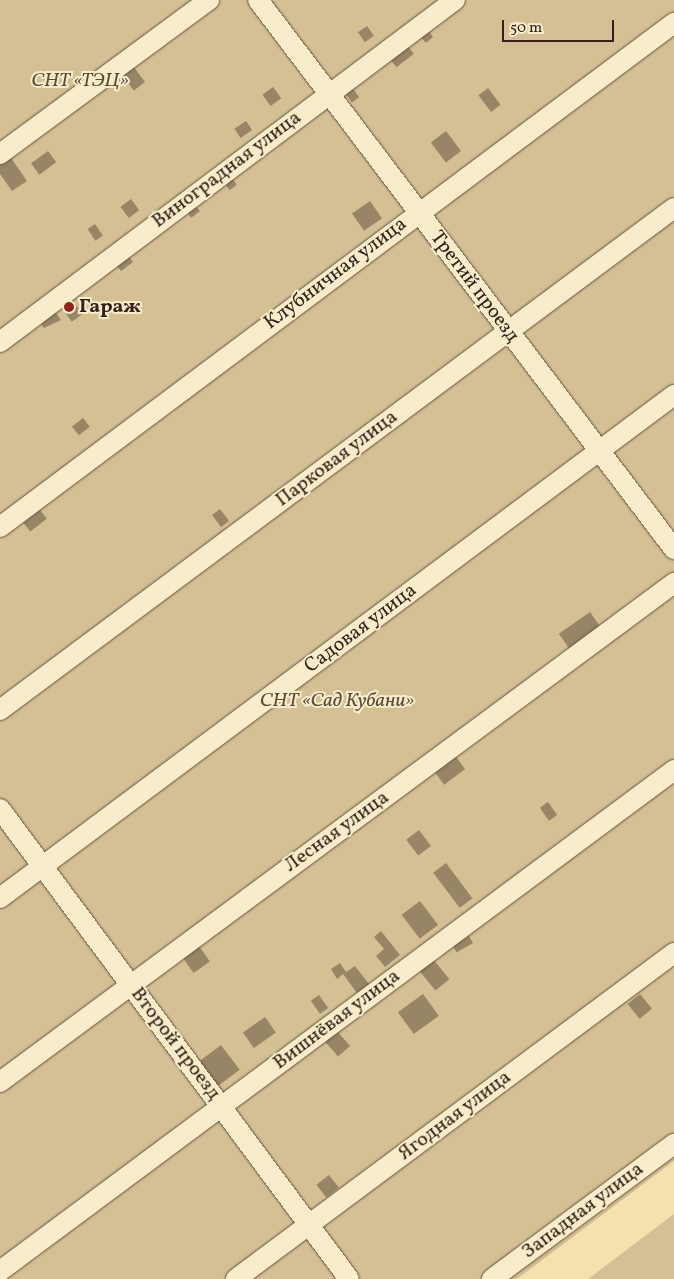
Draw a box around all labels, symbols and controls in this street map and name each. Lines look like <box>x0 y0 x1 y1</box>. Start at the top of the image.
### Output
scale bar <box>504 10 616 42</box>
text: 50 m <box>510 18 542 39</box>
park label: СНТ «ТЭЦ» <box>31 69 129 93</box>
street label: Виноградная улица <box>147 106 307 234</box>
street label: Клубничная улица <box>260 212 412 336</box>
street label: Третий проезд <box>424 227 524 347</box>
place label: Гараж <box>79 295 141 319</box>
marker: Гараж <box>63 301 75 313</box>
street label: Парковая улица <box>271 405 403 513</box>
street label: Садовая улица <box>300 579 422 679</box>
park label: СНТ «Сад Кубани» <box>260 689 414 713</box>
street label: Лесная улица <box>280 786 394 878</box>
street label: Вишнёвая улица <box>269 964 405 1076</box>
street label: Второй проезд <box>125 983 225 1105</box>
street label: Ягодная улица <box>394 1066 516 1166</box>
street label: Западная улица <box>517 1157 649 1265</box>

